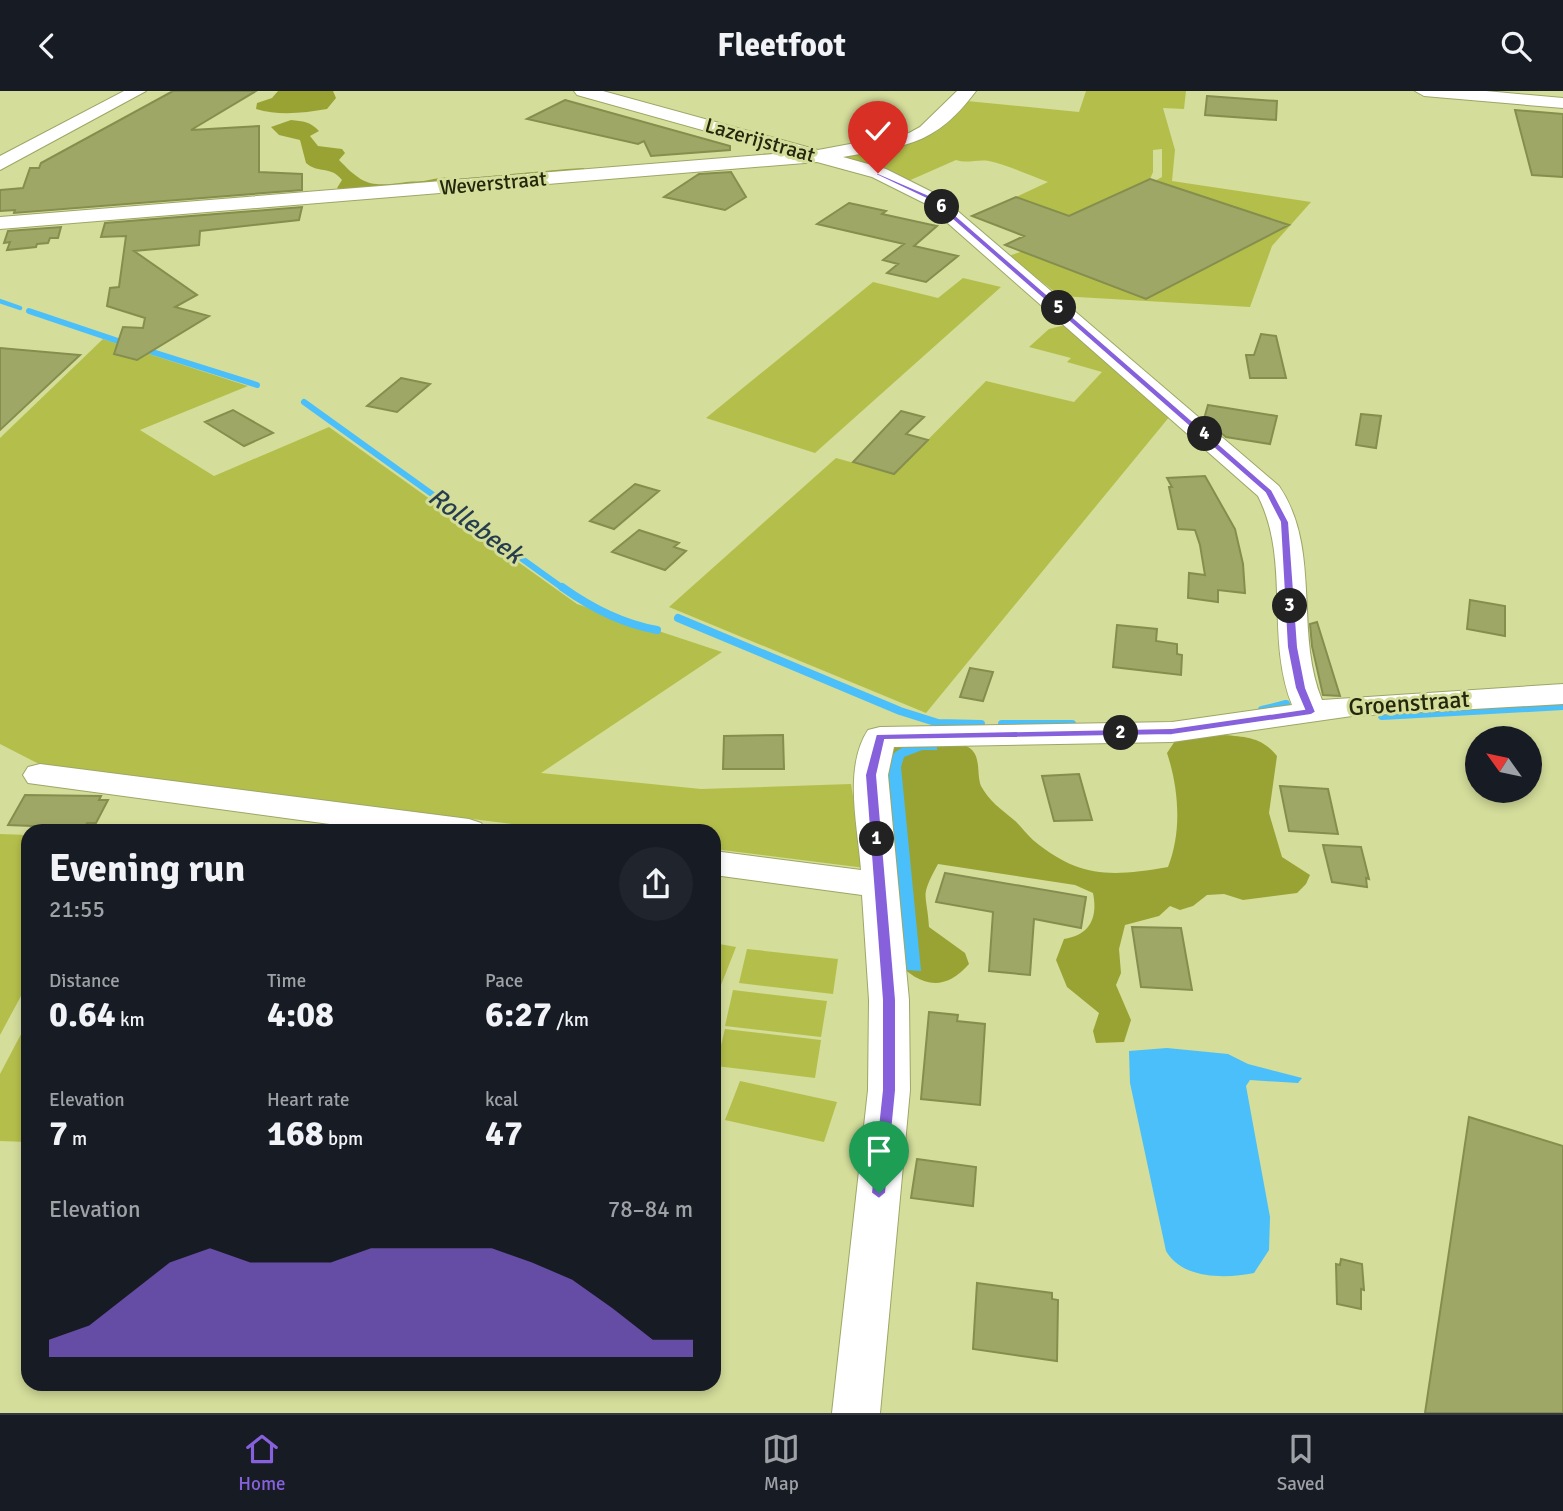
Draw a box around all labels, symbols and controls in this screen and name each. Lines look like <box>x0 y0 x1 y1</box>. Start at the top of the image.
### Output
text: Fleetfoot <box>717 26 846 65</box>
icon: back <box>28 27 66 65</box>
icon: search <box>1497 27 1535 65</box>
pin <box>848 101 908 173</box>
street label: Lazerijstraat <box>702 112 818 168</box>
icon: check <box>859 112 897 150</box>
street label: Weverstraat <box>438 165 548 201</box>
pin: 6 <box>925 190 960 225</box>
text: 6 <box>936 194 947 218</box>
pin: 5 <box>1042 291 1076 325</box>
text: 5 <box>1053 295 1064 319</box>
pin: 4 <box>1188 417 1222 451</box>
text: 4 <box>1199 421 1210 445</box>
water label: Rollebeek <box>422 481 531 572</box>
pin: 3 <box>1272 589 1308 623</box>
text: 3 <box>1284 593 1295 617</box>
street label: Groenstraat <box>1347 684 1471 722</box>
pin: 2 <box>1104 715 1138 751</box>
text: 2 <box>1115 720 1126 744</box>
north arrow <box>1465 726 1542 803</box>
map controls <box>1465 726 1542 803</box>
pin: 1 <box>860 821 894 857</box>
text: 1 <box>871 826 882 850</box>
text: Evening run <box>49 845 245 892</box>
button: share <box>619 847 693 921</box>
text: 21:55 <box>49 895 105 924</box>
text: Distance <box>49 969 120 993</box>
text: Time <box>267 969 306 993</box>
text: Pace <box>485 969 523 993</box>
text: 0.64 <box>49 993 116 1036</box>
text: 4:08 <box>267 993 334 1036</box>
text: 6:27 <box>485 993 552 1036</box>
text: km <box>116 1008 145 1032</box>
text: /km <box>552 1008 589 1032</box>
text: Elevation <box>49 1088 125 1112</box>
text: Heart rate <box>267 1088 349 1112</box>
text: kcal <box>485 1088 518 1112</box>
text: 7 <box>49 1112 68 1155</box>
text: 168 <box>267 1112 324 1155</box>
text: 47 <box>485 1112 523 1155</box>
pin <box>849 1121 909 1193</box>
text: m <box>68 1127 87 1151</box>
text: bpm <box>324 1127 363 1151</box>
icon: arrive <box>860 1132 898 1170</box>
text: Elevation <box>49 1195 141 1224</box>
text: 78–84 m <box>608 1195 693 1224</box>
tab: Home <box>238 1430 286 1496</box>
tab: Map <box>762 1430 800 1496</box>
tab: Saved <box>1277 1430 1325 1496</box>

